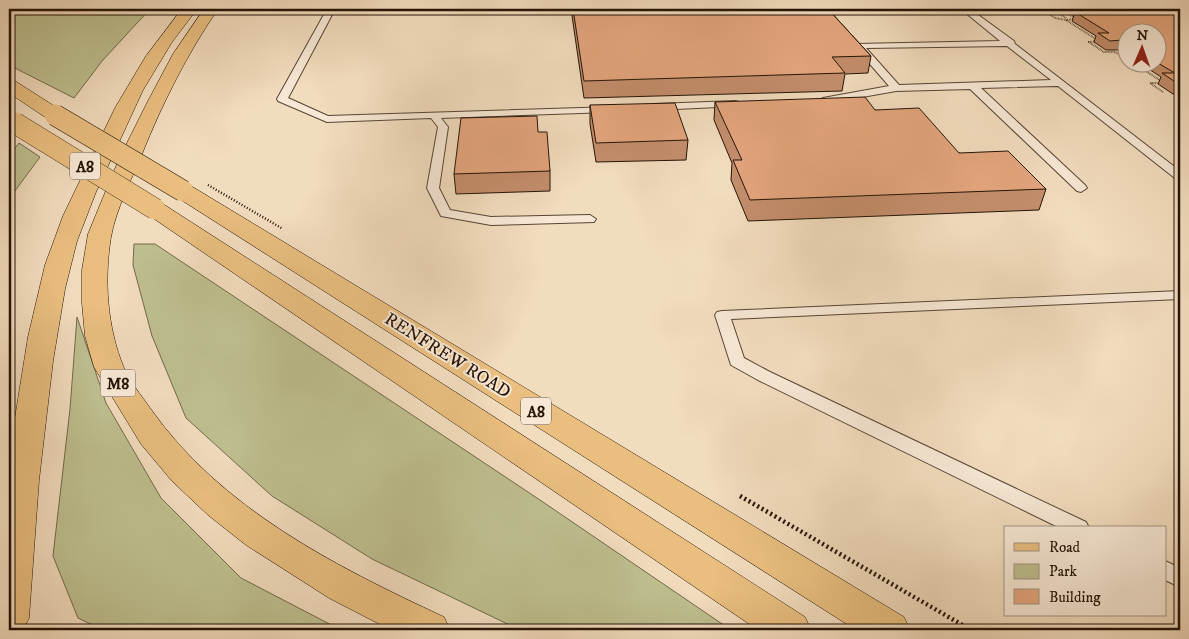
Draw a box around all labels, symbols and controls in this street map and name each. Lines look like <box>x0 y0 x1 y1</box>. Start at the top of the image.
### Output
north arrow <box>1116 22 1166 72</box>
text: N <box>1136 27 1149 45</box>
road number: A8 <box>70 153 100 180</box>
street label: RENFREW ROAD <box>380 308 515 404</box>
road number: M8 <box>100 369 136 396</box>
road number: A8 <box>521 398 551 424</box>
legend <box>1004 526 1166 616</box>
text: Road <box>1049 538 1081 557</box>
text: Park <box>1049 562 1078 581</box>
text: Building <box>1049 588 1101 607</box>

